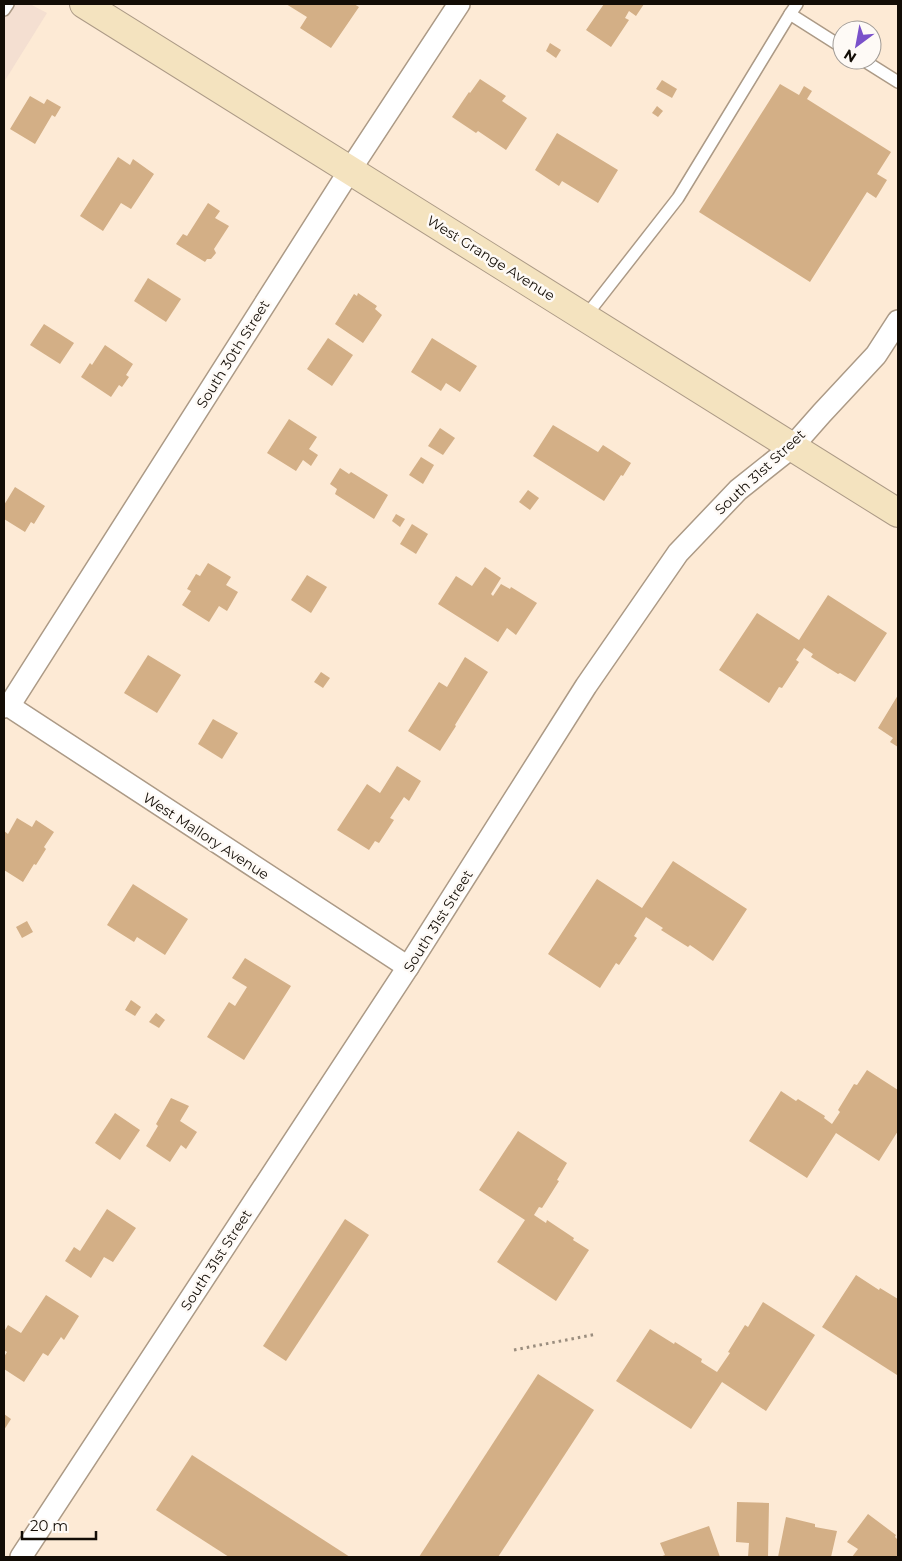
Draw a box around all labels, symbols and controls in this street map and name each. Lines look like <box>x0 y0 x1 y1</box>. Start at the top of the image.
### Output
north arrow <box>832 20 882 70</box>
text: N <box>841 45 860 67</box>
street label: West Grange Avenue <box>424 211 558 305</box>
street label: South 30th Street <box>192 296 274 411</box>
street label: South 31st Street <box>711 425 809 519</box>
street label: West Mallory Avenue <box>139 788 273 884</box>
street label: South 31st Street <box>399 866 477 975</box>
street label: South 31st Street <box>177 1206 256 1314</box>
scale bar <box>22 1508 96 1540</box>
text: 20 m <box>30 1516 68 1535</box>

